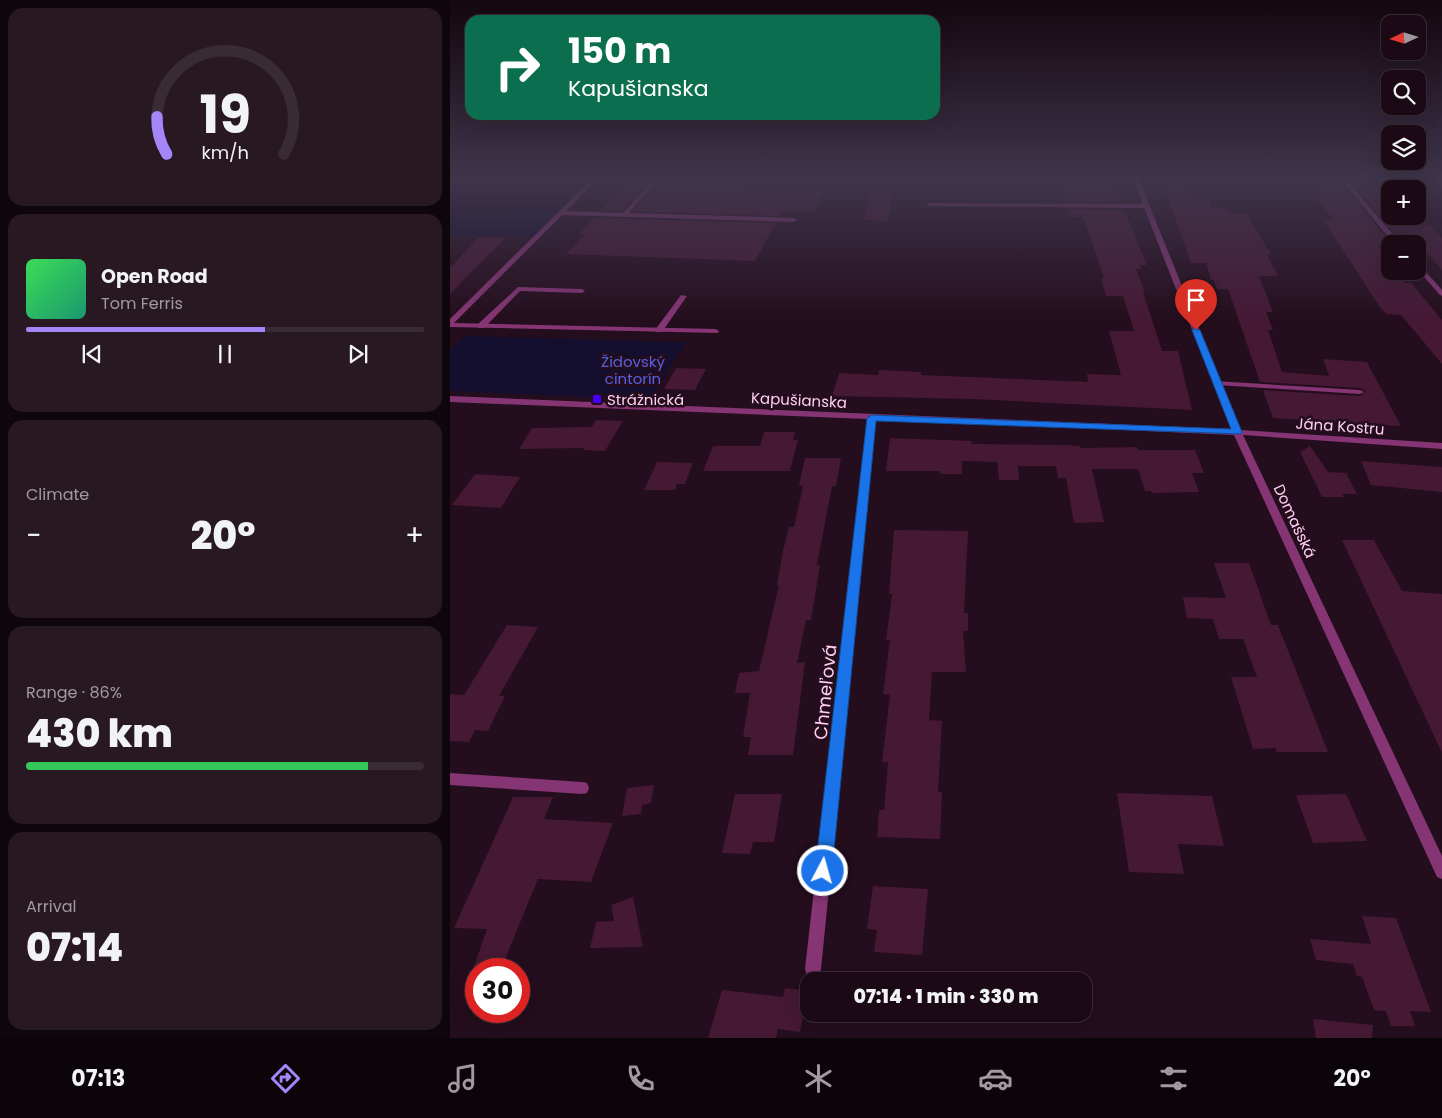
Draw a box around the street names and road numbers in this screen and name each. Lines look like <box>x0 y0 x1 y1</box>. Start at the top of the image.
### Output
street label: Kapušianska <box>751 387 847 413</box>
street label: Jána Kostru <box>1295 412 1385 440</box>
street label: Domašská <box>1269 481 1321 561</box>
street label: Chmeľová <box>808 643 842 741</box>

